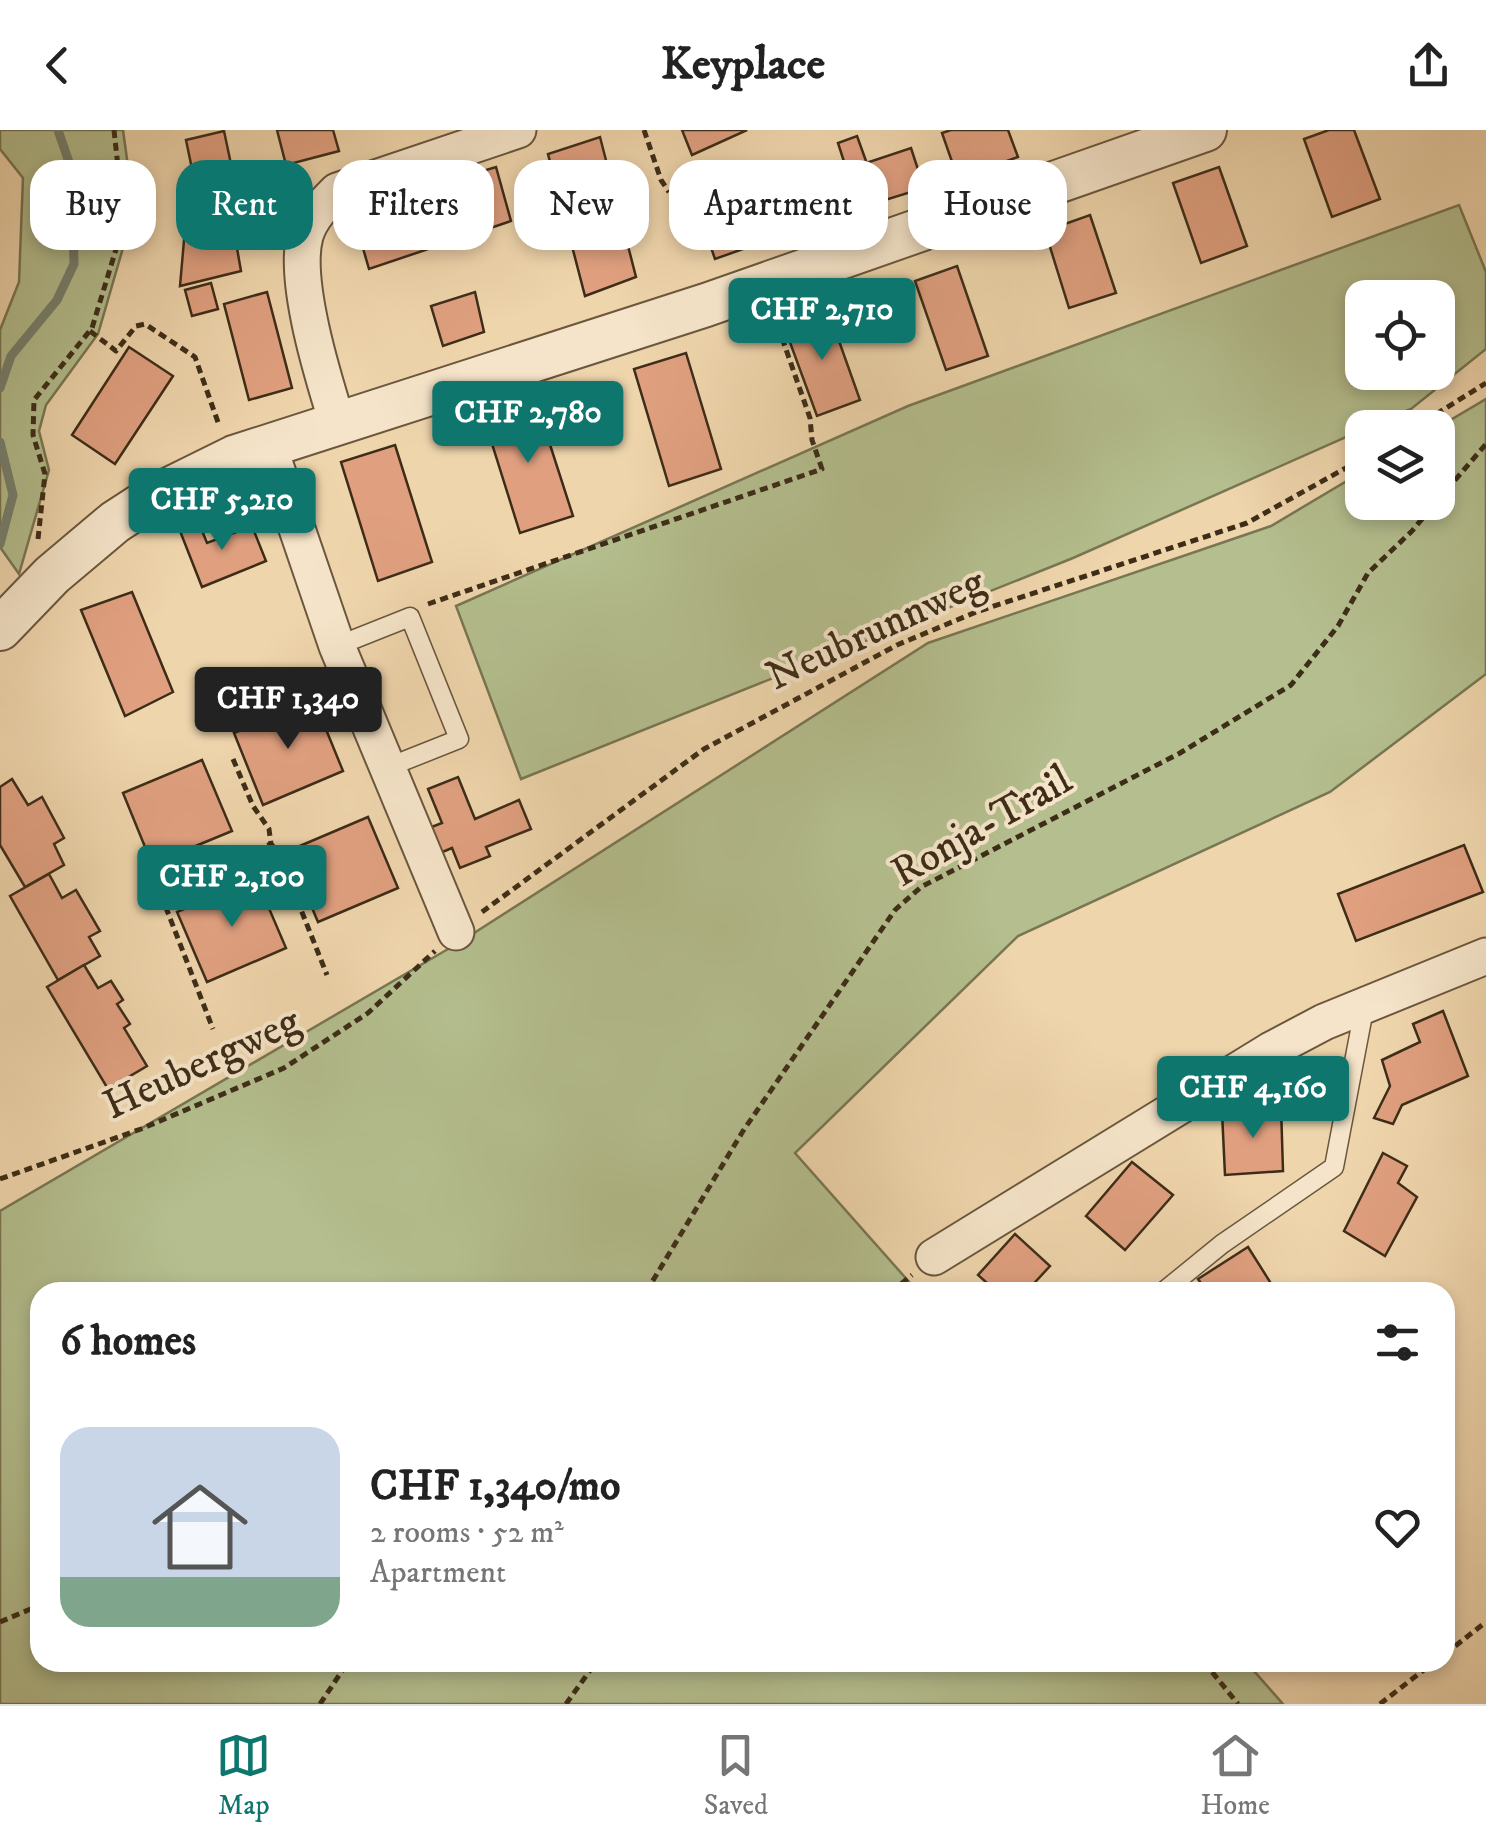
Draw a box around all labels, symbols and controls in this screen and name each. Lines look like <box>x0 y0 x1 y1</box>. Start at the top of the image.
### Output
text: Keyplace <box>661 37 825 93</box>
icon: back <box>30 38 85 93</box>
icon: share <box>1401 38 1456 93</box>
chip: Buy <box>30 160 156 250</box>
chip: Rent <box>176 160 313 250</box>
chip: Filters <box>333 160 494 250</box>
chip: New <box>514 160 649 250</box>
chip: Apartment <box>669 160 888 250</box>
chip: House <box>908 160 1067 250</box>
pin: CHF 2,710 <box>708 278 936 363</box>
map controls <box>1345 280 1455 520</box>
button: locate <box>1345 280 1455 390</box>
text: CHF 2,710 <box>750 290 894 330</box>
pin: CHF 2,780 <box>414 381 642 466</box>
text: CHF 2,780 <box>454 393 602 433</box>
button: layers <box>1345 410 1455 520</box>
pin: CHF 5,210 <box>108 468 336 553</box>
text: CHF 5,210 <box>151 480 293 520</box>
street label: Neubrunnweg <box>758 557 994 703</box>
pin: CHF 1,340 <box>174 667 402 752</box>
text: CHF 1,340 <box>217 679 359 719</box>
street label: Ronja-Trail <box>883 754 1082 899</box>
pin: CHF 2,100 <box>118 845 346 930</box>
text: CHF 2,100 <box>159 857 305 897</box>
street label: Heubergweg <box>95 996 309 1132</box>
pin: CHF 4,160 <box>1139 1056 1367 1141</box>
text: CHF 4,160 <box>1179 1068 1327 1108</box>
icon: filters <box>1370 1315 1425 1370</box>
text: 6 homes <box>60 1316 196 1368</box>
text: CHF 1,340/mo <box>370 1461 620 1513</box>
icon: home <box>140 1467 260 1587</box>
icon: heart <box>1370 1500 1425 1555</box>
text: 2 rooms · 52 m² <box>370 1513 564 1553</box>
text: Apartment <box>370 1553 506 1593</box>
tab: Map <box>216 1728 271 1823</box>
tab: Saved <box>704 1728 768 1823</box>
tab: Home <box>1201 1728 1270 1823</box>

